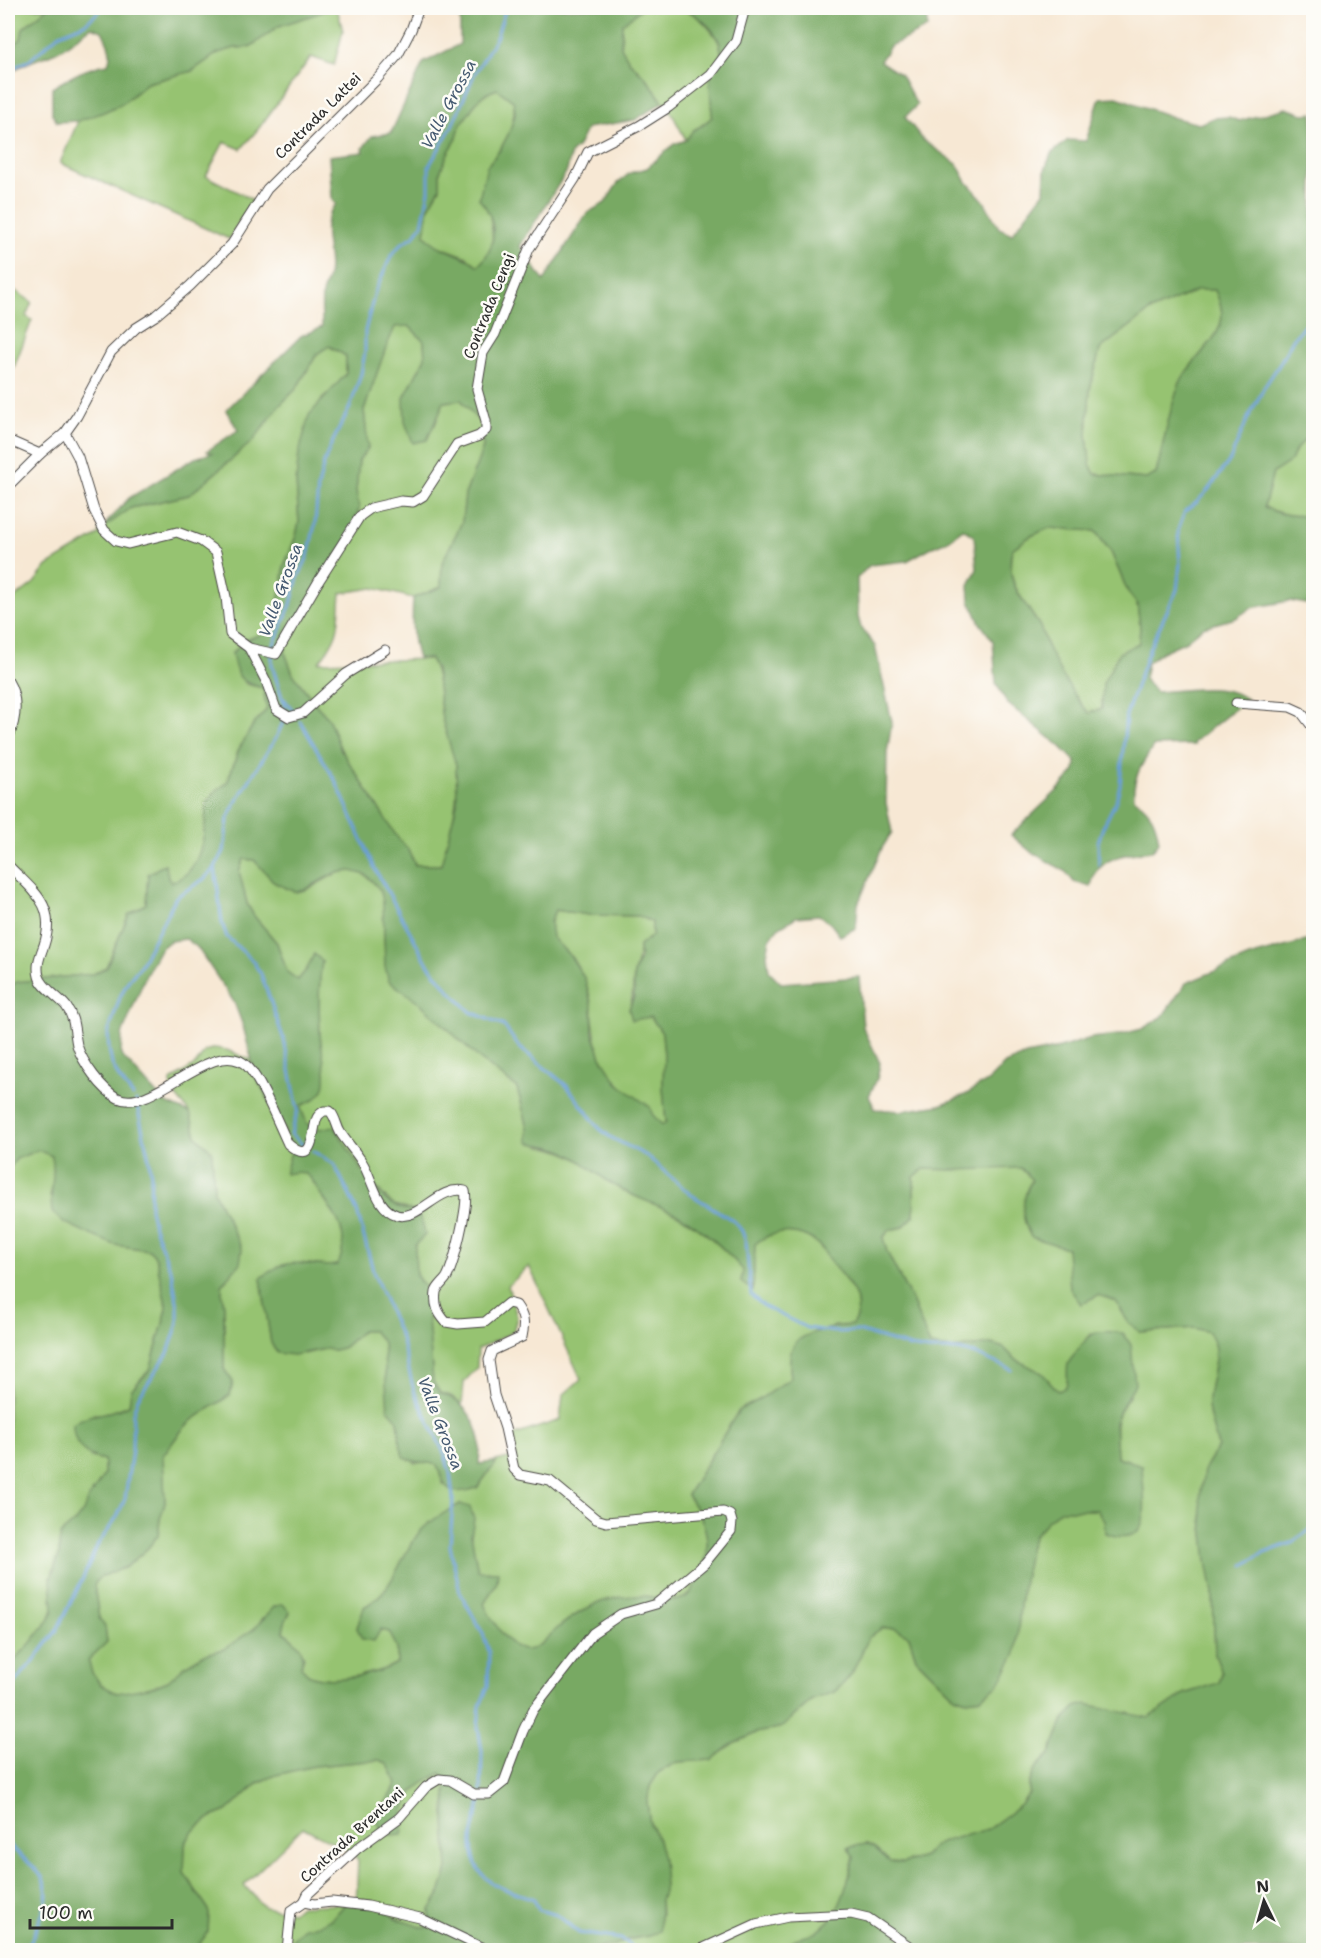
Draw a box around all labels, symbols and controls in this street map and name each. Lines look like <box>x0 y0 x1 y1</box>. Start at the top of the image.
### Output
water label: Valle Grossa <box>416 56 481 152</box>
street label: Contrada Lattei <box>270 68 366 164</box>
street label: Contrada Cengi <box>459 250 519 362</box>
water label: Valle Grossa <box>254 540 307 640</box>
water label: Valle Grossa <box>413 1374 468 1473</box>
street label: Contrada Brentani <box>296 1783 408 1887</box>
north arrow <box>1234 1871 1294 1931</box>
text: N <box>1256 1876 1270 1898</box>
scale bar <box>30 1892 172 1930</box>
text: 100 m <box>39 1901 93 1925</box>

